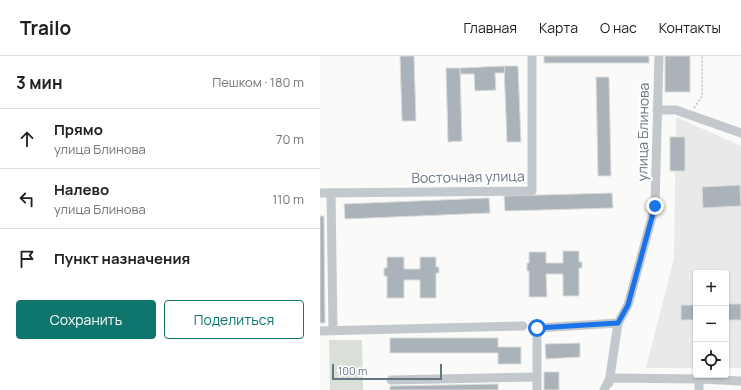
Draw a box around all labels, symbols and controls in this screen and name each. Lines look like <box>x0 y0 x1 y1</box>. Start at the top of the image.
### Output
text: Trailo <box>20 15 71 41</box>
text: Главная <box>464 18 517 37</box>
text: Карта <box>539 18 578 37</box>
text: О нас <box>600 18 637 37</box>
text: Контакты <box>659 18 721 37</box>
text: 3 мин <box>16 71 63 94</box>
text: Пешком · 180 m <box>212 73 304 91</box>
street label: улица Блинова <box>632 82 653 181</box>
text: Прямо <box>54 119 103 140</box>
icon: ahead <box>16 128 38 150</box>
text: 70 m <box>276 130 304 148</box>
text: улица Блинова <box>54 140 146 158</box>
street label: Восточная улица <box>411 166 525 187</box>
text: Налево <box>54 179 109 200</box>
icon: left <box>16 188 38 210</box>
text: 110 m <box>272 190 304 208</box>
route end <box>646 197 664 215</box>
text: улица Блинова <box>54 200 146 218</box>
icon: arrive <box>16 248 38 270</box>
text: Пункт назначения <box>54 248 190 269</box>
map controls <box>693 270 729 378</box>
button: + <box>693 270 729 306</box>
button: Сохранить <box>16 300 156 339</box>
button: Поделиться <box>164 300 304 339</box>
button: − <box>693 306 729 342</box>
route start <box>528 319 546 337</box>
button: locate <box>693 342 729 378</box>
scale bar <box>332 362 442 381</box>
text: 100 m <box>338 363 367 378</box>

